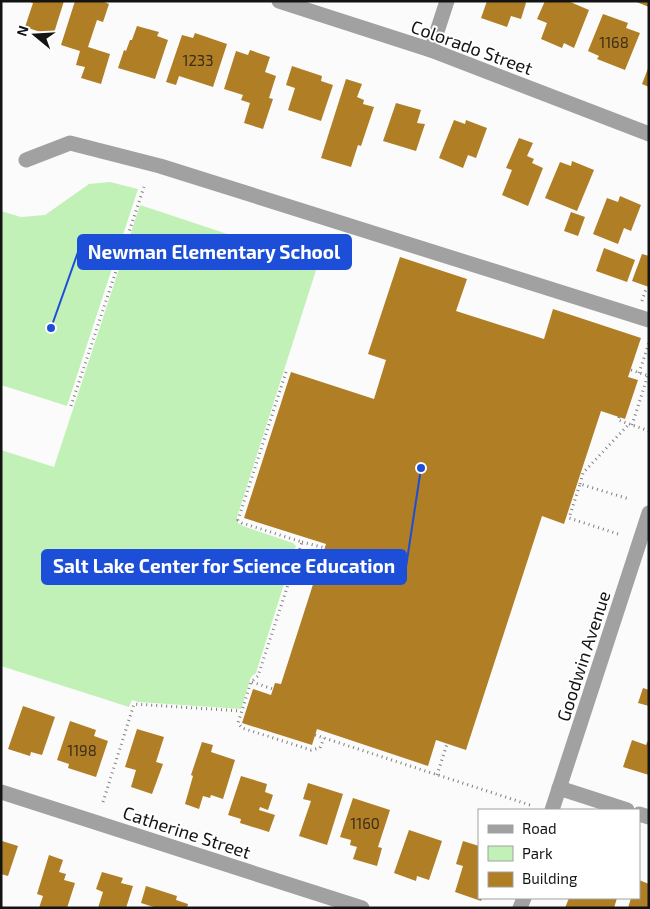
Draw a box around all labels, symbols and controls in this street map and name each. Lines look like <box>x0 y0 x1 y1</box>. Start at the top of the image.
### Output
north arrow <box>10 10 60 60</box>
street label: Colorado Street <box>408 15 536 79</box>
text: N <box>13 23 32 38</box>
house number: 1168 <box>599 33 629 51</box>
house number: 1233 <box>182 51 214 69</box>
callout: Newman Elementary School <box>78 235 351 269</box>
text: Newman Elementary School <box>88 240 341 264</box>
callout: Salt Lake Center for Science Education <box>42 550 406 584</box>
text: Salt Lake Center for Science Education <box>53 554 395 577</box>
street label: Goodwin Avenue <box>552 588 614 724</box>
house number: 1198 <box>67 741 97 759</box>
street label: Catherine Street <box>120 801 254 863</box>
legend <box>478 809 640 899</box>
house number: 1160 <box>350 814 380 832</box>
text: Road <box>522 819 557 837</box>
text: Park <box>522 844 553 862</box>
text: Building <box>522 869 578 887</box>

